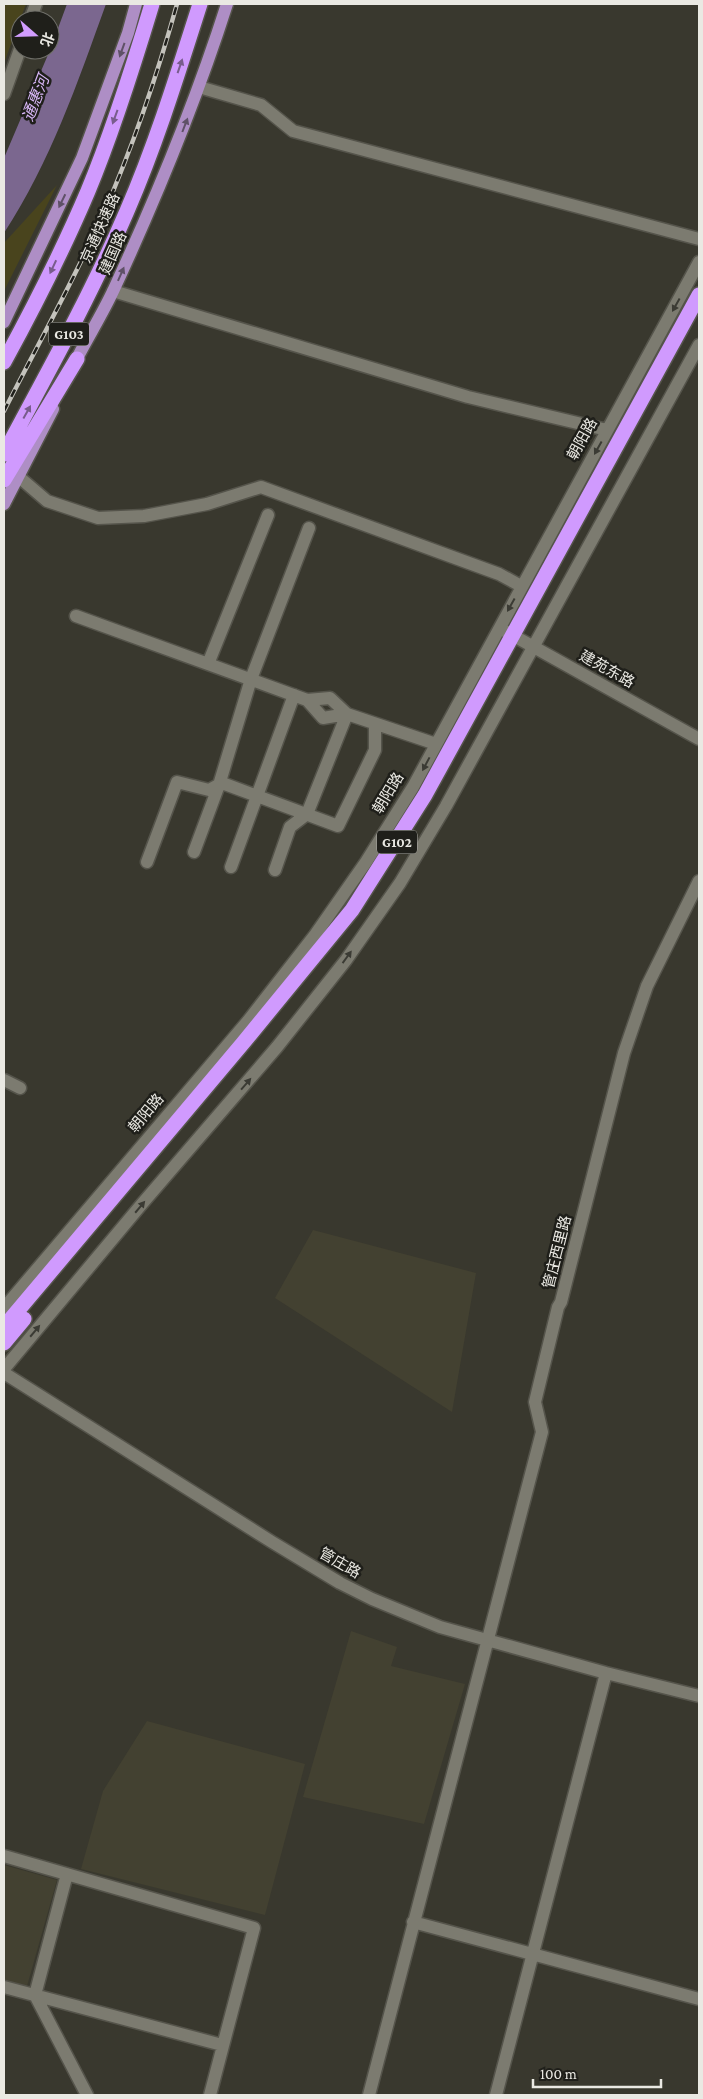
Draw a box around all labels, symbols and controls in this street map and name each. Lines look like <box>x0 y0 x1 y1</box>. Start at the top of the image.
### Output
north arrow <box>10 10 60 60</box>
text: 北 <box>37 30 57 49</box>
one-way arrow <box>118 43 126 58</box>
one-way arrow <box>177 58 185 73</box>
water label: 通惠河 <box>19 70 53 124</box>
one-way arrow <box>111 109 118 124</box>
one-way arrow <box>182 117 189 132</box>
street label: 京通快速路 <box>77 190 123 266</box>
one-way arrow <box>57 194 65 208</box>
street label: 建国路 <box>97 229 129 277</box>
one-way arrow <box>48 260 56 274</box>
one-way arrow <box>117 267 125 281</box>
one-way arrow <box>671 298 680 312</box>
road number: G103 <box>49 322 89 346</box>
one-way arrow <box>23 404 31 419</box>
street label: 朝阳路 <box>564 415 600 463</box>
one-way arrow <box>593 441 602 454</box>
one-way arrow <box>507 598 515 613</box>
street label: 建苑东路 <box>577 647 637 691</box>
one-way arrow <box>422 757 430 771</box>
street label: 朝阳路 <box>370 770 406 816</box>
road number: G102 <box>377 830 417 854</box>
one-way arrow <box>342 951 353 964</box>
one-way arrow <box>240 1077 251 1090</box>
street label: 朝阳路 <box>125 1091 167 1135</box>
one-way arrow <box>134 1201 145 1214</box>
street label: 管庄西里路 <box>540 1214 574 1290</box>
one-way arrow <box>29 1326 41 1338</box>
street label: 管庄路 <box>317 1545 363 1581</box>
scale bar <box>533 2056 660 2088</box>
text: 100 m <box>540 2066 577 2082</box>

